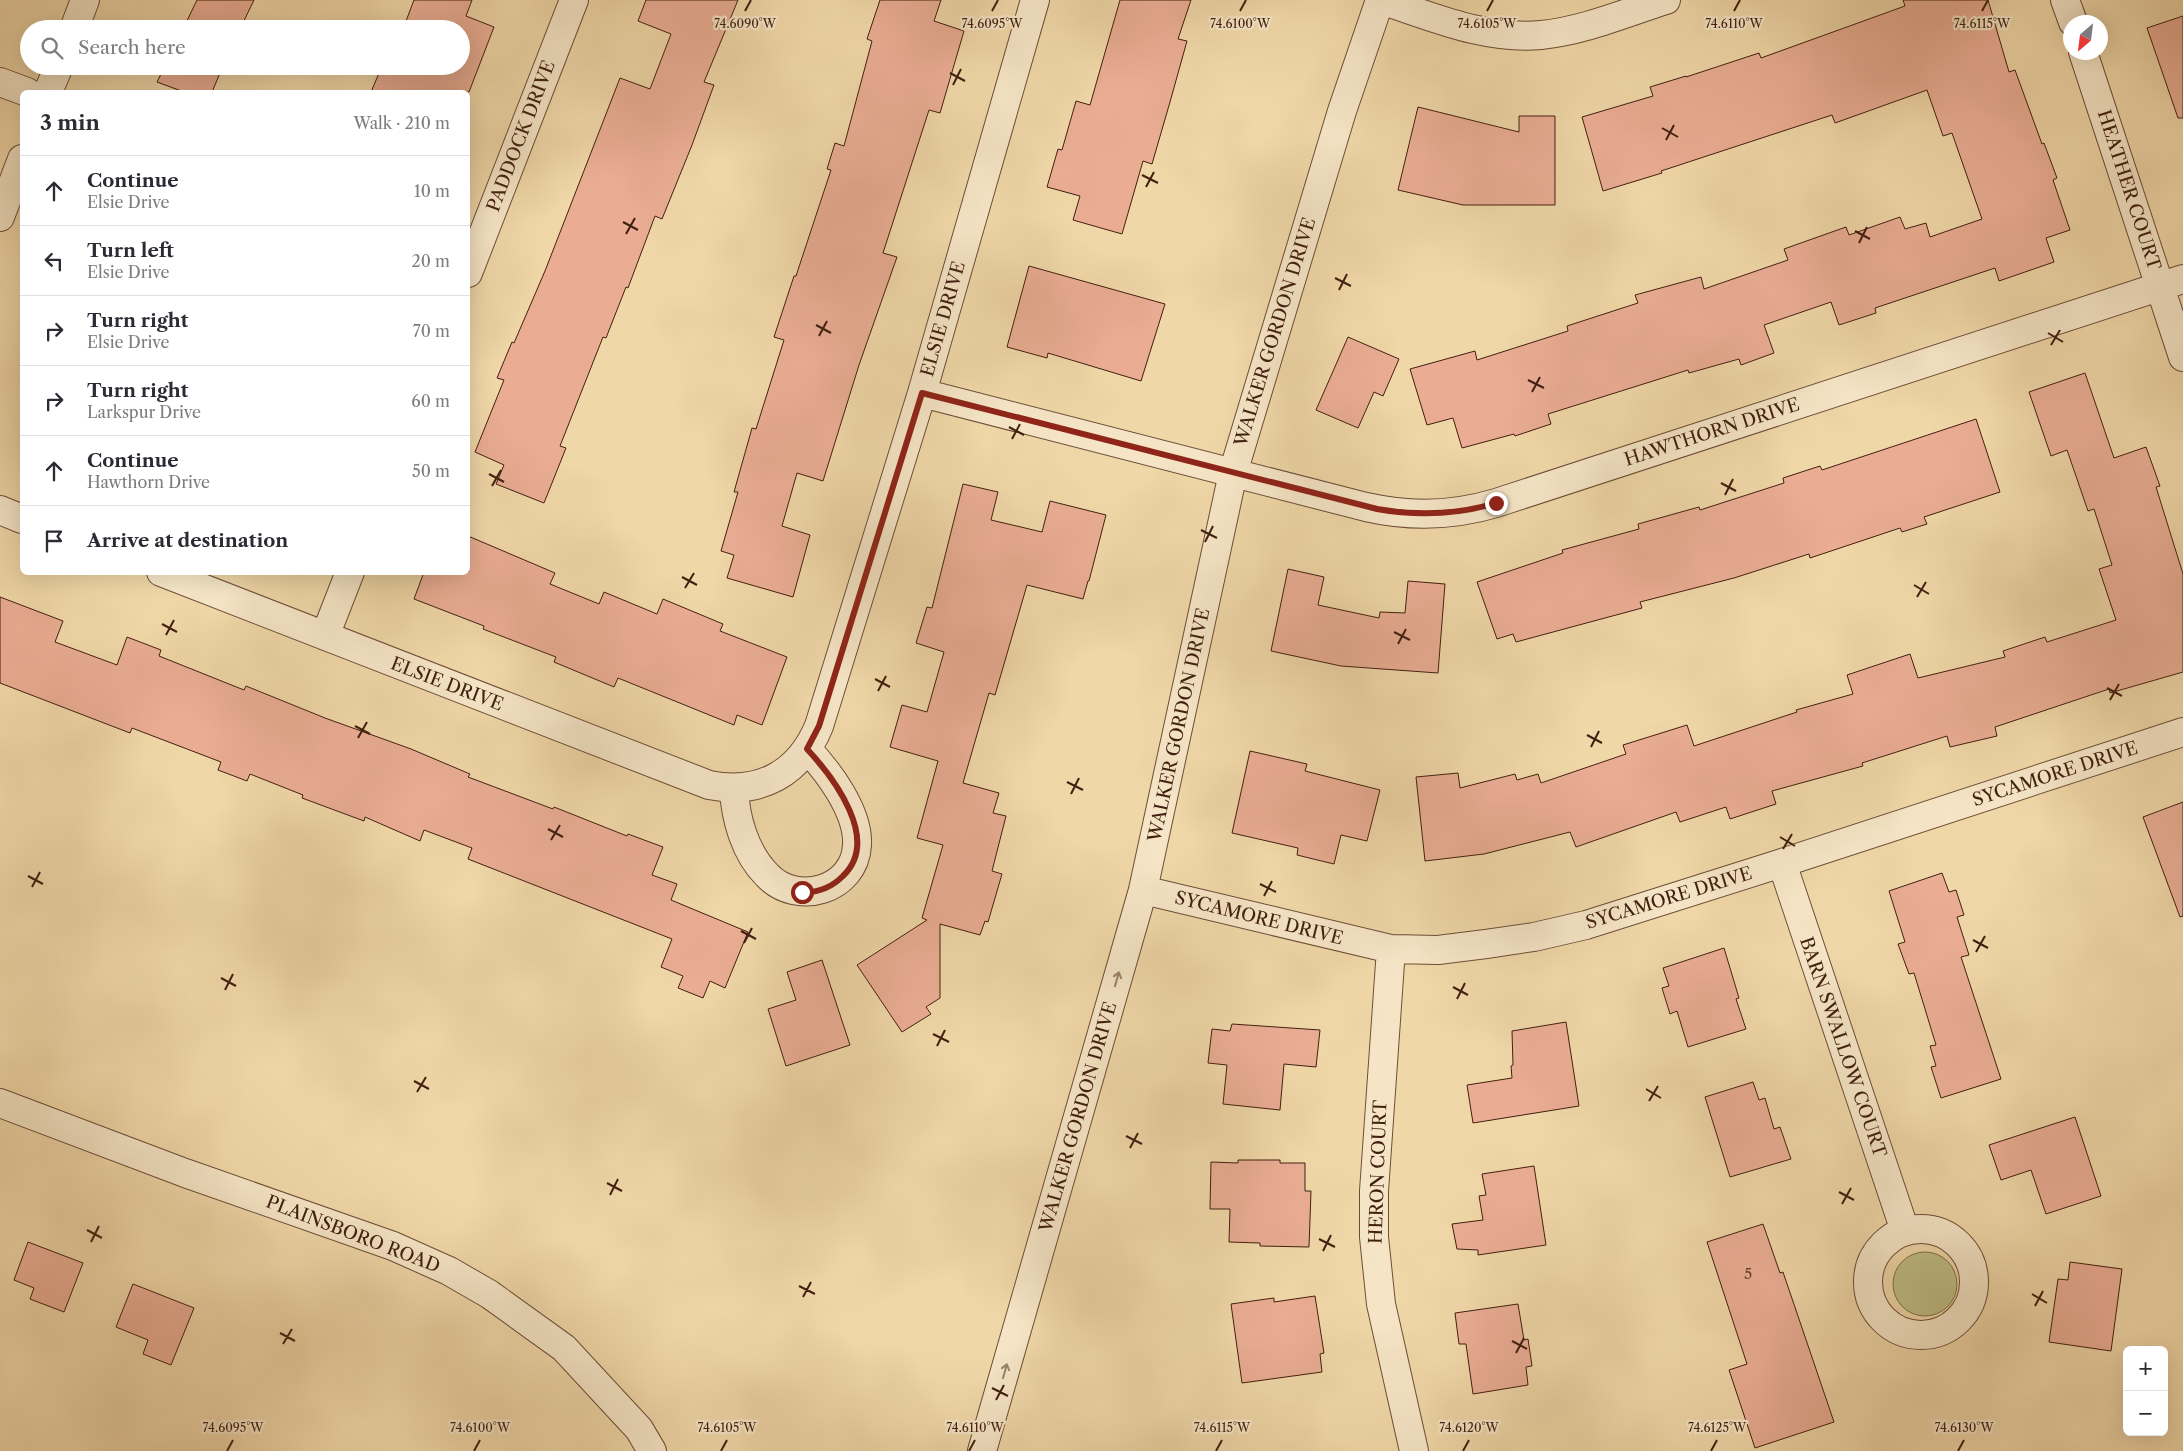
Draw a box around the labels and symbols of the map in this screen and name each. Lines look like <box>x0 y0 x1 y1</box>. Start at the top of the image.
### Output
north arrow <box>2063 15 2108 60</box>
text: 74.6090°W <box>714 16 777 31</box>
text: 74.6095°W <box>962 16 1023 31</box>
text: 74.6100°W <box>1210 16 1271 31</box>
text: 74.6105°W <box>1458 16 1517 31</box>
text: 74.6110°W <box>1705 16 1764 31</box>
text: 74.6115°W <box>1954 16 2011 31</box>
street label: PADDOCK DRIVE <box>482 57 560 215</box>
street label: HEATHER COURT <box>2093 107 2165 273</box>
street label: WALKER GORDON DRIVE <box>1229 215 1320 450</box>
street label: ELSIE DRIVE <box>916 259 970 379</box>
street label: HAWTHORN DRIVE <box>1622 393 1802 471</box>
route end <box>1485 492 1508 515</box>
street label: WALKER GORDON DRIVE <box>1143 606 1215 845</box>
street label: ELSIE DRIVE <box>388 652 506 716</box>
street label: SYCAMORE DRIVE <box>1969 737 2141 811</box>
street label: SYCAMORE DRIVE <box>1583 862 1755 934</box>
route start <box>791 881 814 904</box>
street label: SYCAMORE DRIVE <box>1172 886 1346 950</box>
street label: BARN SWALLOW COURT <box>1795 934 1891 1160</box>
one-way arrow <box>1113 971 1123 987</box>
street label: WALKER GORDON DRIVE <box>1034 999 1121 1236</box>
street label: HERON COURT <box>1364 1099 1392 1244</box>
street label: PLAINSBORO ROAD <box>263 1191 443 1277</box>
house number: 5 <box>1744 1264 1752 1283</box>
one-way arrow <box>1001 1363 1010 1379</box>
text: 74.6095°W <box>203 1420 264 1435</box>
text: 74.6100°W <box>450 1420 511 1435</box>
text: 74.6105°W <box>698 1420 757 1435</box>
text: 74.6110°W <box>946 1420 1005 1435</box>
text: 74.6115°W <box>1194 1420 1251 1435</box>
text: 74.6120°W <box>1439 1420 1500 1435</box>
text: 74.6125°W <box>1688 1420 1747 1435</box>
text: 74.6130°W <box>1934 1420 1994 1435</box>

